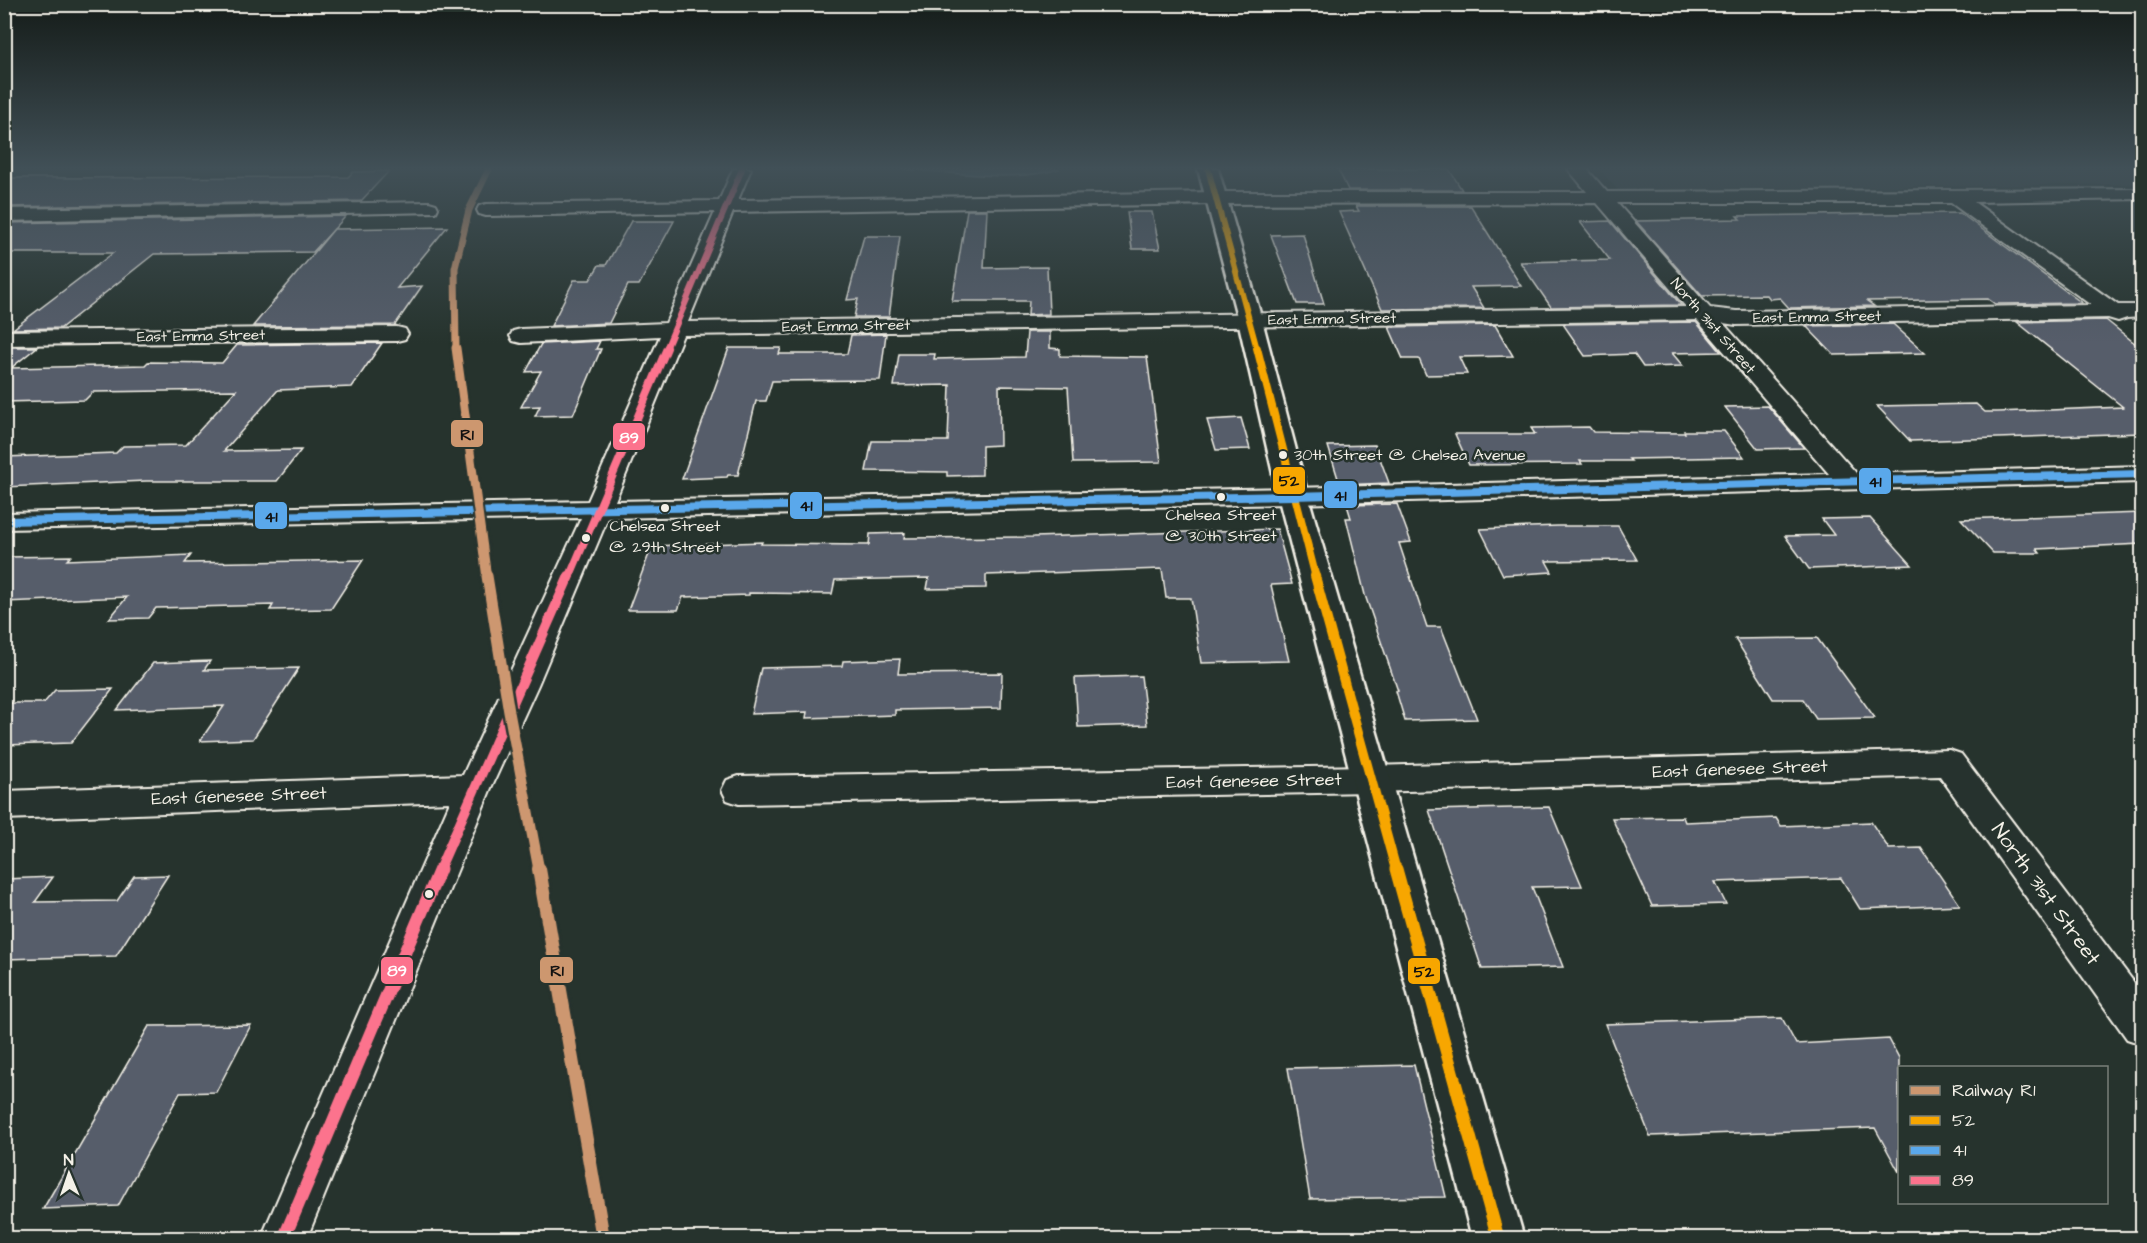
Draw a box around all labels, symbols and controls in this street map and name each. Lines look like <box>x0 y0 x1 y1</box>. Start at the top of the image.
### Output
street label: North 31st Street <box>1665 273 1761 379</box>
street label: East Emma Street <box>1753 305 1881 329</box>
street label: East Emma Street <box>1268 307 1396 331</box>
street label: East Emma Street <box>782 314 910 338</box>
street label: East Emma Street <box>137 324 265 348</box>
line badge: R1 <box>450 419 484 448</box>
line badge: 89 <box>612 422 646 451</box>
text: R1 <box>460 424 475 446</box>
text: 89 <box>619 427 639 449</box>
place label: 30th Street @ Chelsea Avenue <box>1294 444 1526 466</box>
marker: 30th Street @ Chelsea Avenue <box>1277 449 1289 461</box>
line badge: 52 <box>1272 466 1306 495</box>
line badge: 41 <box>1858 467 1892 495</box>
text: 52 <box>1279 470 1300 492</box>
text: 41 <box>1869 471 1882 493</box>
line badge: 41 <box>1323 480 1358 509</box>
text: 41 <box>1334 485 1347 507</box>
line badge: 41 <box>789 491 823 520</box>
marker: Chelsea Street @ 30th Street <box>1215 491 1227 503</box>
text: 41 <box>800 495 813 517</box>
line badge: 41 <box>254 501 288 530</box>
marker: Chelsea Street @ 29th Street <box>659 502 671 514</box>
place label: Chelsea Street @ 30th Street <box>1165 504 1277 547</box>
text: 41 <box>265 506 278 528</box>
place label: Chelsea Street @ 29th Street <box>609 515 721 558</box>
unlabelled marker <box>580 532 592 544</box>
street label: East Genesee Street <box>1652 753 1829 785</box>
street label: East Genesee Street <box>1166 767 1343 795</box>
street label: East Genesee Street <box>151 780 328 812</box>
street label: North 31st Street <box>1984 817 2108 971</box>
unlabelled marker <box>423 888 435 900</box>
line badge: 89 <box>380 956 414 985</box>
line badge: R1 <box>539 956 574 984</box>
line badge: 52 <box>1407 957 1441 985</box>
text: 89 <box>387 960 407 982</box>
text: R1 <box>550 960 565 982</box>
text: 52 <box>1414 961 1435 983</box>
legend <box>1898 1066 2108 1204</box>
text: Railway R1 <box>1952 1078 2035 1104</box>
text: 52 <box>1952 1108 1976 1133</box>
text: 41 <box>1952 1138 1967 1163</box>
north arrow <box>39 1144 99 1204</box>
text: N <box>63 1149 74 1171</box>
text: 89 <box>1952 1168 1974 1193</box>

